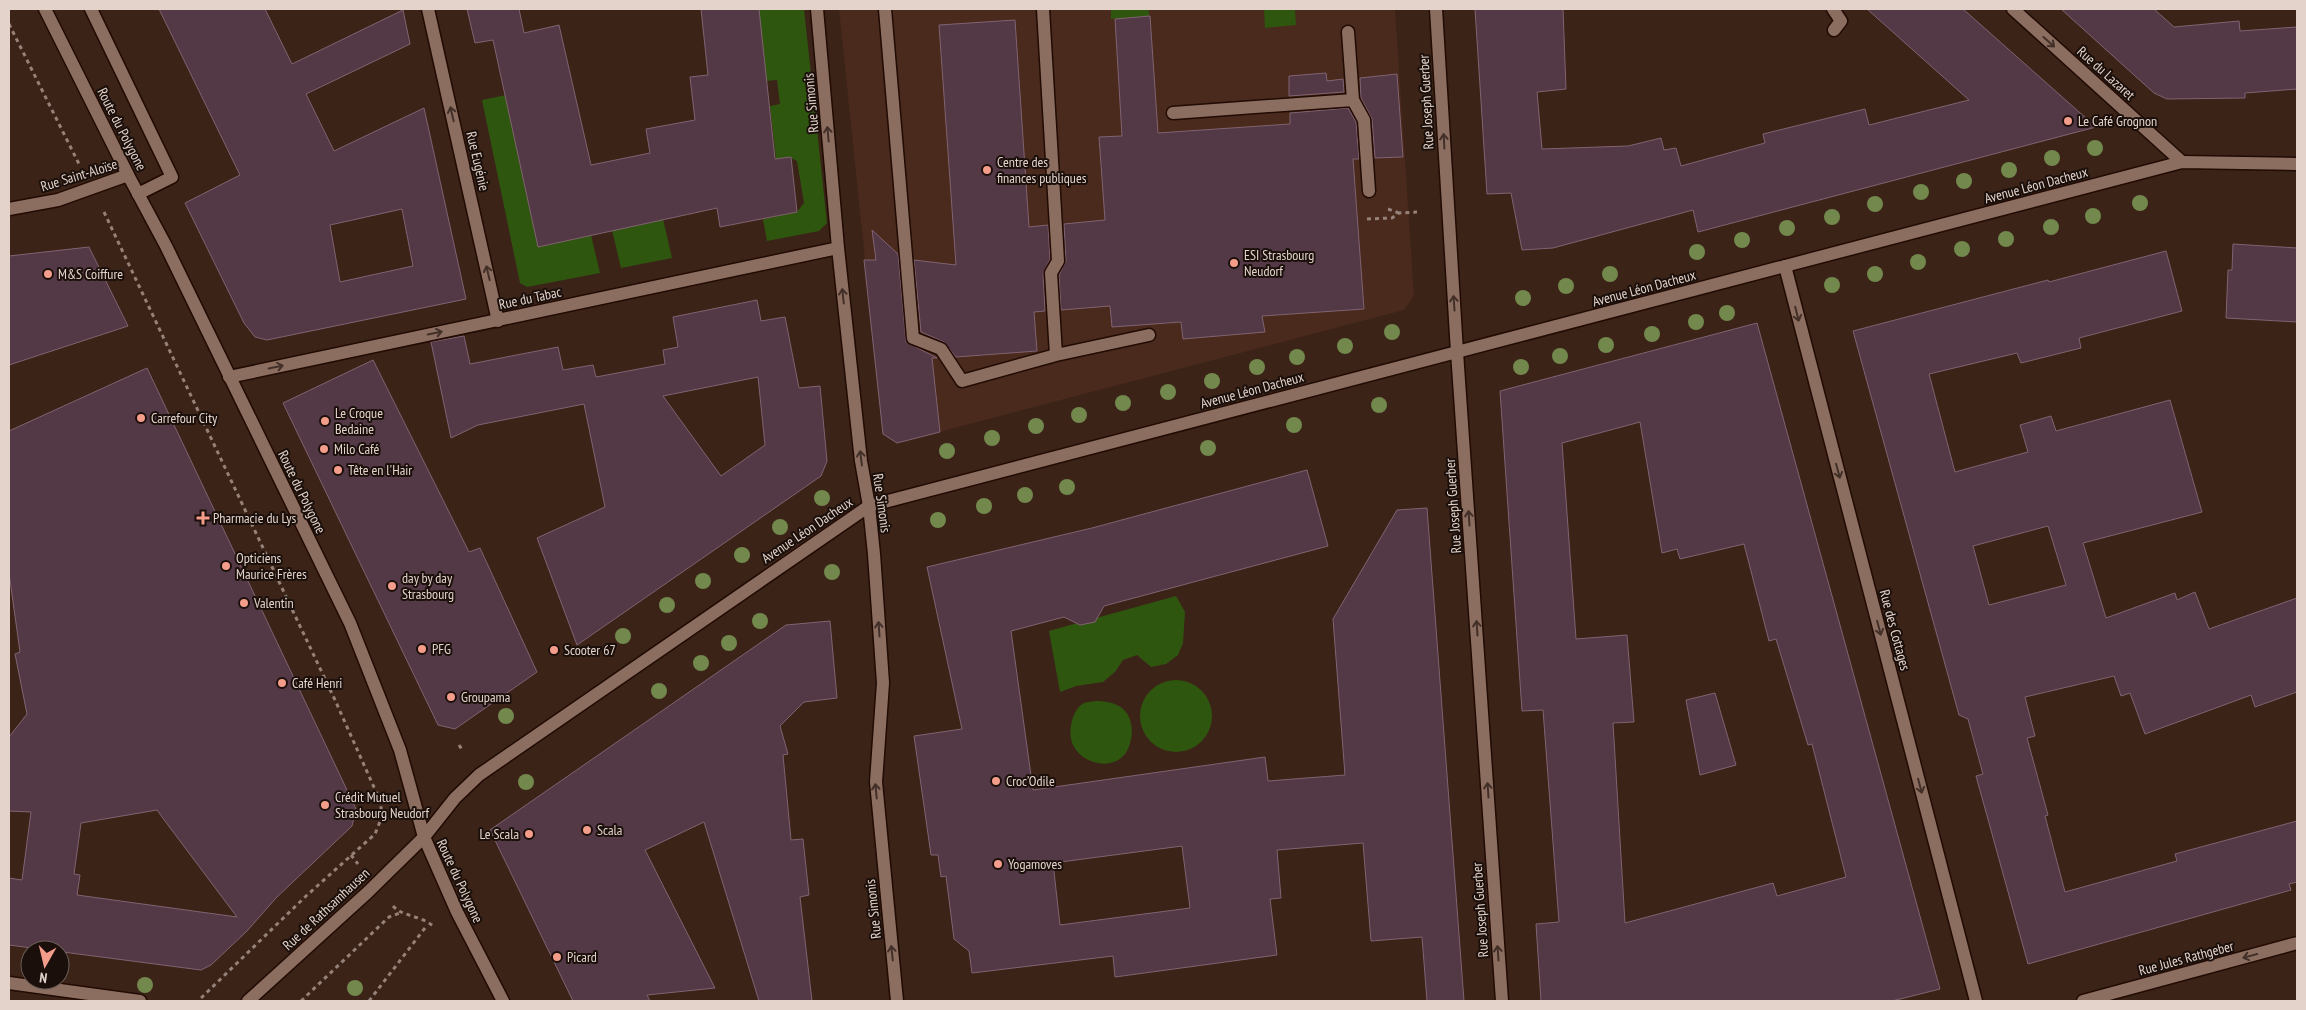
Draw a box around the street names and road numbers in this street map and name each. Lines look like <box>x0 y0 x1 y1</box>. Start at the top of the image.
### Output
street label: Rue du Lazaret <box>2073 42 2139 104</box>
street label: Rue Joseph Guerber <box>1415 54 1437 150</box>
street label: Rue Simonis <box>799 72 823 133</box>
street label: Route du Polygone <box>93 85 151 174</box>
street label: Rue Eugénie <box>462 130 494 193</box>
street label: Rue Saint-Aloïse <box>38 155 120 195</box>
street label: Avenue Léon Dacheux <box>1982 163 2090 207</box>
street label: Avenue Léon Dacheux <box>1590 266 1698 310</box>
street label: Rue du Tabac <box>497 283 563 313</box>
street label: Avenue Léon Dacheux <box>1198 368 1306 412</box>
street label: Route du Polygone <box>274 447 330 537</box>
street label: Rue Joseph Guerber <box>1441 458 1465 554</box>
street label: Rue Simonis <box>869 472 895 534</box>
street label: Avenue Léon Dacheux <box>758 493 856 567</box>
street label: Rue des Cottages <box>1876 588 1915 673</box>
street label: Route du Polygone <box>433 836 487 926</box>
street label: Rue Joseph Guerber <box>1468 862 1492 958</box>
street label: Rue de Rathsamhausen <box>279 864 373 954</box>
street label: Rue Simonis <box>861 878 885 940</box>
street label: Rue Jules Rathgeber <box>2137 937 2236 979</box>

